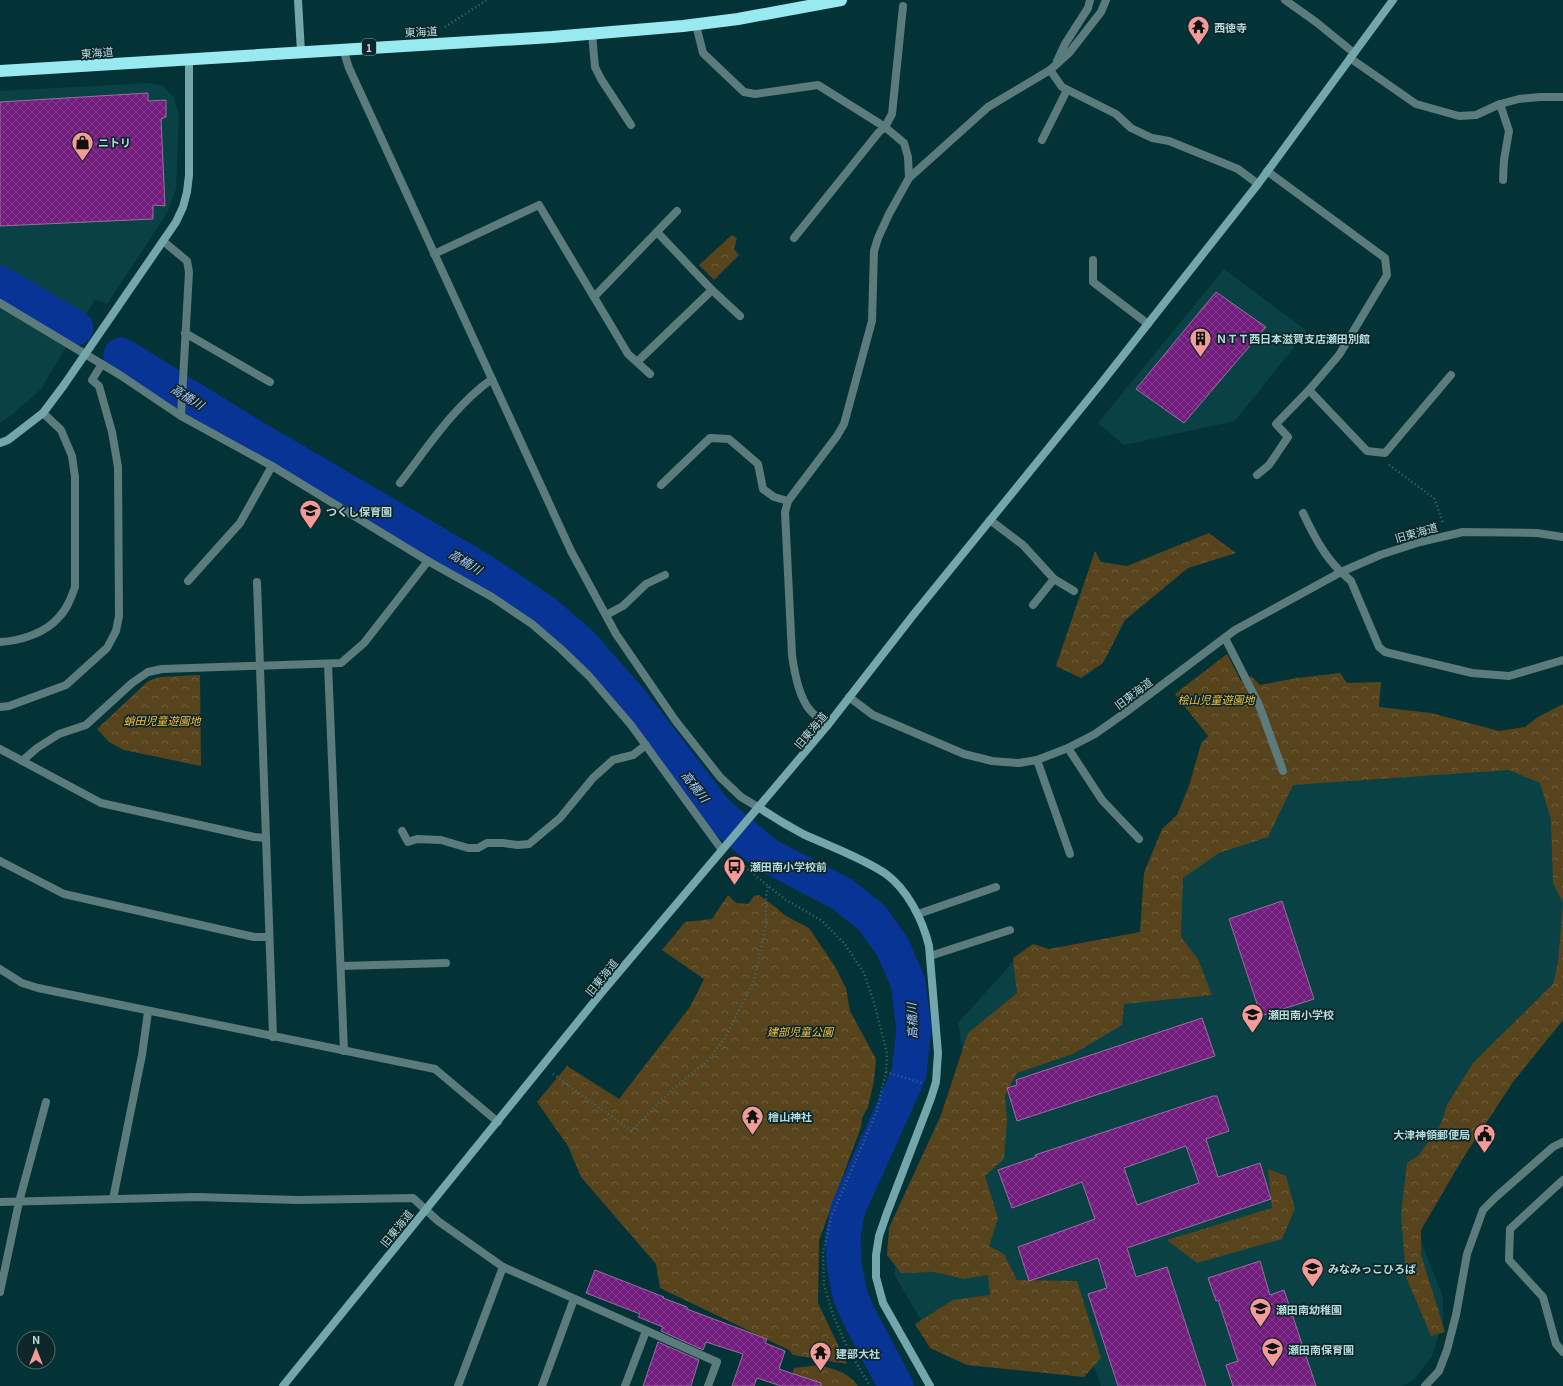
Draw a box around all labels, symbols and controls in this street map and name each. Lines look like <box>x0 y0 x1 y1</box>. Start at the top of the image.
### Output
temple icon: 西徳寺 <box>1186 14 1212 47</box>
place label: 西徳寺 <box>1214 19 1247 35</box>
street label: 東海道 <box>404 22 438 40</box>
road number: 1 <box>362 39 376 55</box>
street label: 東海道 <box>80 43 114 61</box>
shop icon: ニトリ <box>69 129 95 162</box>
place label: ニトリ <box>98 134 131 150</box>
building icon: ＮＴＴ西日本滋賀支店瀬田別館 <box>1187 325 1213 358</box>
place label: ＮＴＴ西日本滋賀支店瀬田別館 <box>1216 330 1370 346</box>
water label: 高橋川 <box>168 379 209 414</box>
school or university icon: つくし保育園 <box>297 498 323 531</box>
place label: つくし保育園 <box>326 503 392 519</box>
street label: 旧東海道 <box>1393 518 1439 546</box>
water label: 高橋川 <box>446 544 488 579</box>
street label: 旧東海道 <box>1111 673 1155 713</box>
park label: 桧山児童遊園地 <box>1178 691 1255 707</box>
street label: 旧東海道 <box>790 708 830 752</box>
park label: 蛸田児童遊園地 <box>124 712 201 728</box>
water label: 高橋川 <box>678 767 715 807</box>
bus stop icon: 瀬田南小学校前 <box>722 853 748 886</box>
place label: 瀬田南小学校前 <box>750 858 827 874</box>
street label: 旧東海道 <box>581 955 621 999</box>
water label: 高橋川 <box>902 1001 920 1039</box>
school or university icon: 瀬田南小学校 <box>1239 1001 1265 1034</box>
place label: 瀬田南小学校 <box>1268 1006 1334 1022</box>
park label: 建部児童公園 <box>767 1023 835 1039</box>
temple icon: 檜山神社 <box>740 1103 766 1136</box>
place label: 檜山神社 <box>768 1108 812 1124</box>
public building icon: 大津神領郵便局 <box>1472 1121 1498 1154</box>
place label: 大津神領郵便局 <box>1393 1126 1470 1142</box>
street label: 旧東海道 <box>376 1206 416 1250</box>
school or university icon: みなみっこひろば <box>1299 1255 1325 1288</box>
place label: みなみっこひろば <box>1328 1260 1416 1276</box>
school or university icon: 瀬田南幼稚園 <box>1248 1296 1274 1329</box>
place label: 瀬田南幼稚園 <box>1276 1301 1342 1317</box>
north arrow <box>16 1330 56 1370</box>
text: N <box>32 1331 40 1347</box>
school or university icon: 瀬田南保育園 <box>1259 1336 1285 1369</box>
temple icon: 建部大社 <box>807 1340 833 1373</box>
place label: 瀬田南保育園 <box>1288 1341 1354 1357</box>
place label: 建部大社 <box>836 1345 880 1361</box>

